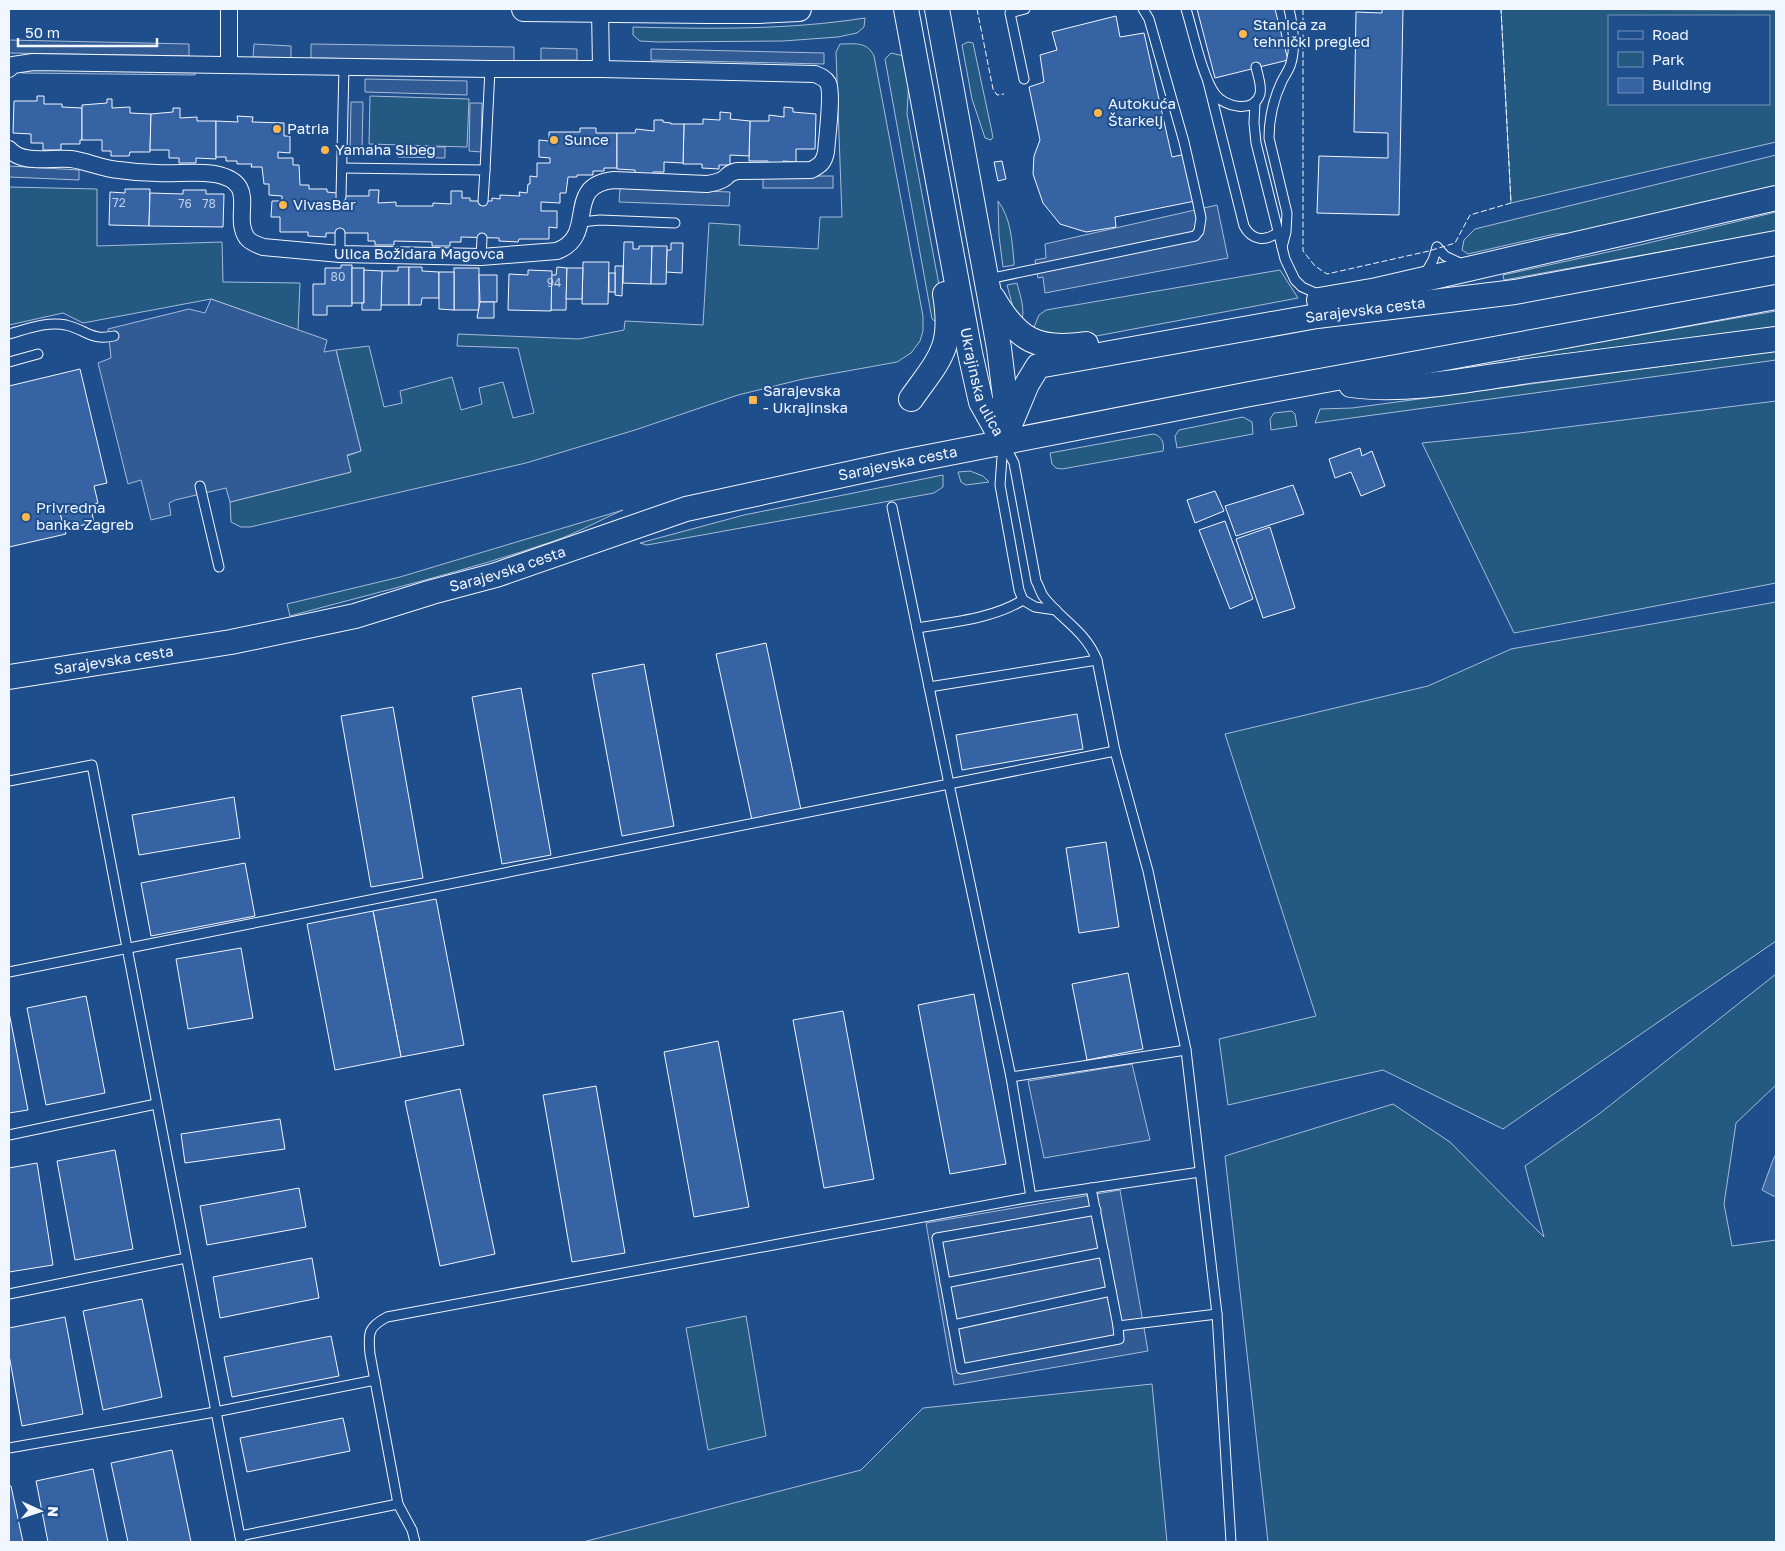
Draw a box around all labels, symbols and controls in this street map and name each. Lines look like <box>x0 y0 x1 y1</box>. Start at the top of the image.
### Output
scale bar <box>18 15 156 47</box>
place label: Stanica za tehnički pregled <box>1253 15 1370 50</box>
legend <box>1608 15 1770 105</box>
text: 50 m <box>25 23 60 41</box>
text: Road <box>1652 25 1689 43</box>
marker: Stanica za tehnički pregled <box>1237 28 1249 40</box>
text: Park <box>1652 50 1685 68</box>
text: Building <box>1652 75 1712 93</box>
place label: Autokuća Štarkelj <box>1108 94 1176 129</box>
marker: Autokuća Štarkelj <box>1092 107 1104 119</box>
place label: Patria <box>287 119 329 137</box>
marker: Patria <box>271 123 283 135</box>
place label: Sunce <box>564 130 609 148</box>
marker: Sunce <box>548 134 560 146</box>
place label: Yamaha Sibeg <box>335 140 436 158</box>
marker: Yamaha Sibeg <box>319 144 331 156</box>
house number: 72 <box>112 195 126 210</box>
place label: VivasBar <box>293 195 356 213</box>
house number: 76 <box>178 196 192 211</box>
house number: 78 <box>202 196 216 211</box>
marker: VivasBar <box>277 199 289 211</box>
street label: Ulica Božidara Magovca <box>334 244 504 262</box>
house number: 80 <box>331 269 345 284</box>
house number: 94 <box>547 275 561 290</box>
street label: Sarajevska cesta <box>1304 293 1426 326</box>
street label: Ukrajinska ulica <box>957 326 1008 439</box>
place label: Sarajevska - Ukrajinska <box>763 381 848 416</box>
marker: Sarajevska - Ukrajinska <box>747 394 759 406</box>
street label: Sarajevska cesta <box>836 442 959 484</box>
place label: Privredna banka Zagreb <box>36 498 134 533</box>
marker: Privredna banka Zagreb <box>20 511 32 523</box>
street label: Sarajevska cesta <box>447 542 568 595</box>
street label: Sarajevska cesta <box>52 641 175 678</box>
north arrow <box>15 1486 65 1536</box>
text: N <box>45 1506 62 1517</box>

